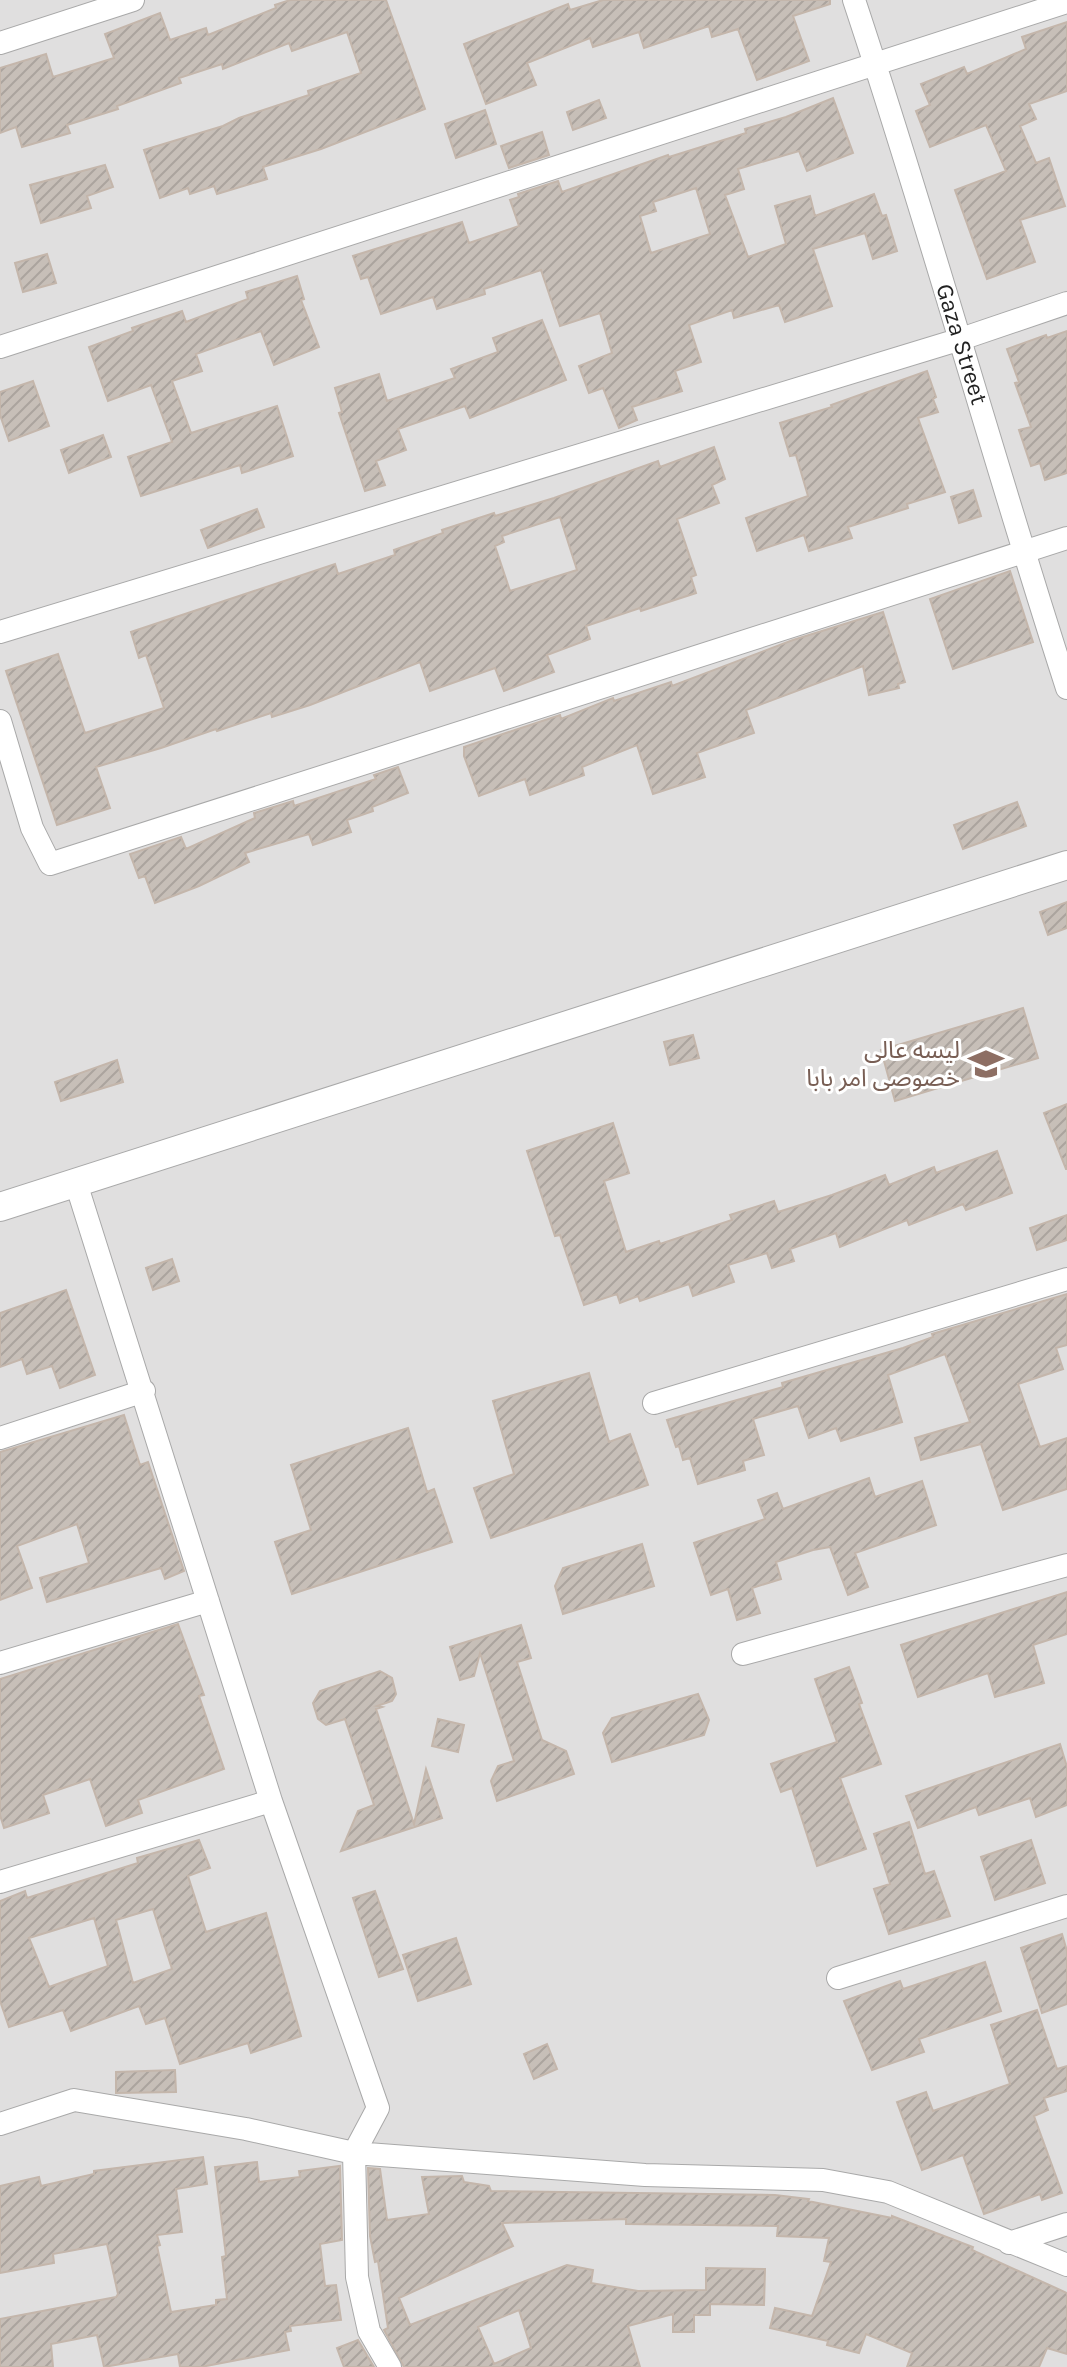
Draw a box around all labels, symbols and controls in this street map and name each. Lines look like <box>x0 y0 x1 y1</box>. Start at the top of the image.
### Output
street label: Gaza Street <box>930 280 994 408</box>
place label: لیسه عالی خصوصی امر بابا <box>806 1036 960 1092</box>
school or university icon: لیسه عالی خصوصی امر بابا <box>967 1045 1005 1083</box>

